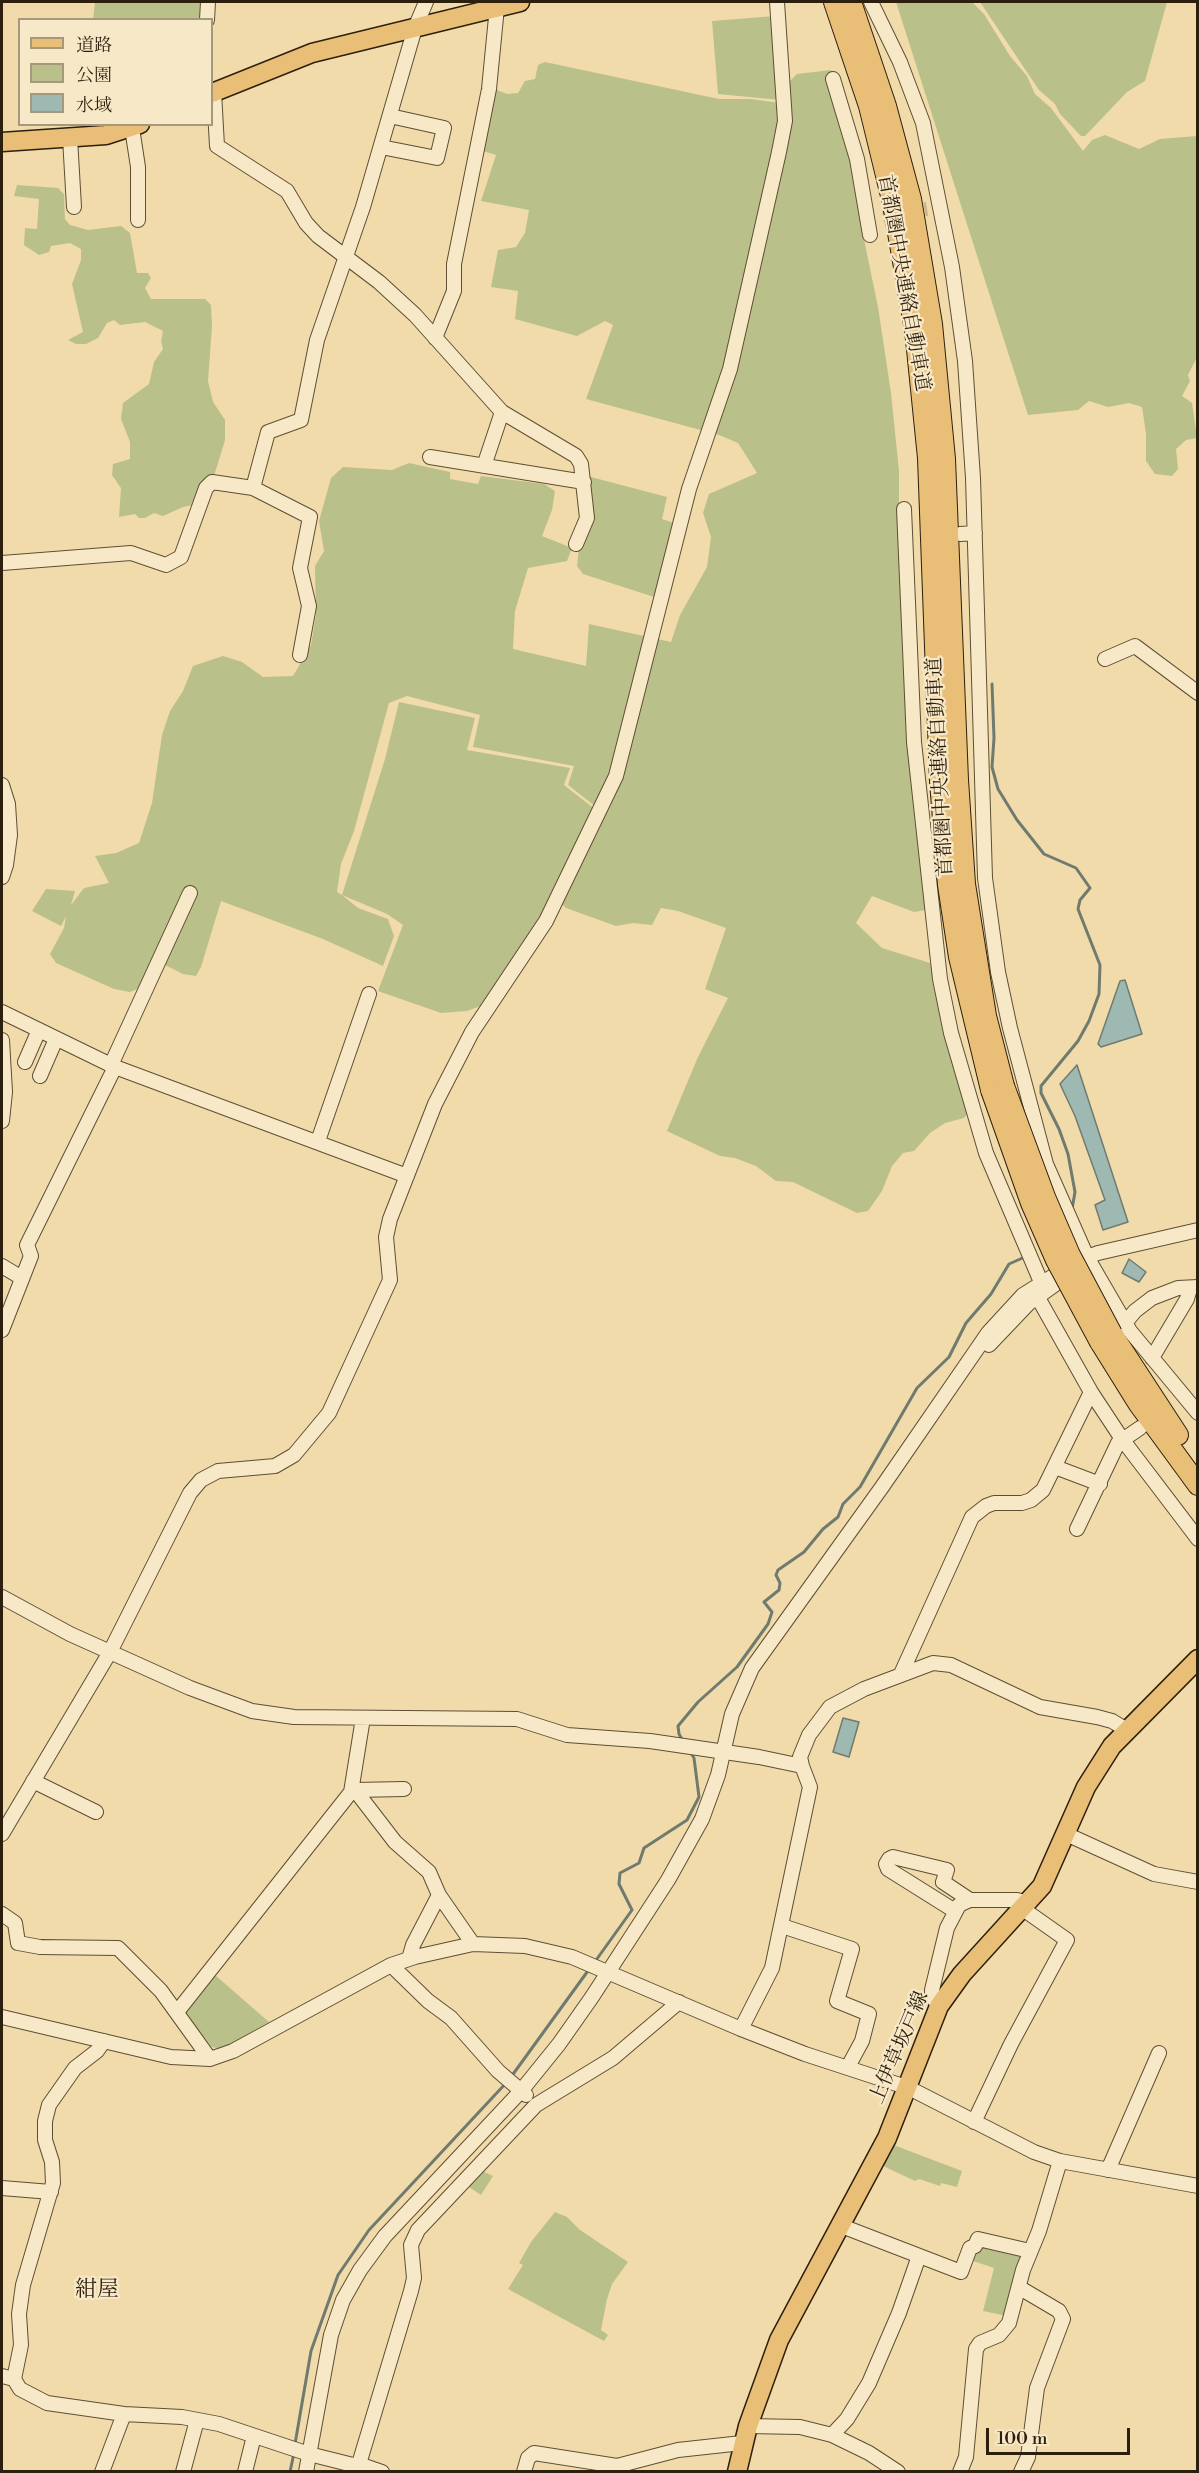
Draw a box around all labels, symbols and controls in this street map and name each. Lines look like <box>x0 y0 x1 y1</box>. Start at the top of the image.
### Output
legend <box>18 18 213 126</box>
text: 道路 <box>76 34 112 57</box>
text: 公園 <box>76 64 112 87</box>
text: 水域 <box>76 94 112 117</box>
street label: 首都圏中央連絡自動車道 <box>872 173 934 393</box>
street label: 首都圏中央連絡自動車道 <box>923 657 959 877</box>
street label: 上伊草坂戸線 <box>866 1988 934 2108</box>
district label: 紺屋 <box>75 2278 119 2304</box>
scale bar <box>989 2416 1133 2454</box>
text: 100 m <box>997 2427 1048 2450</box>

